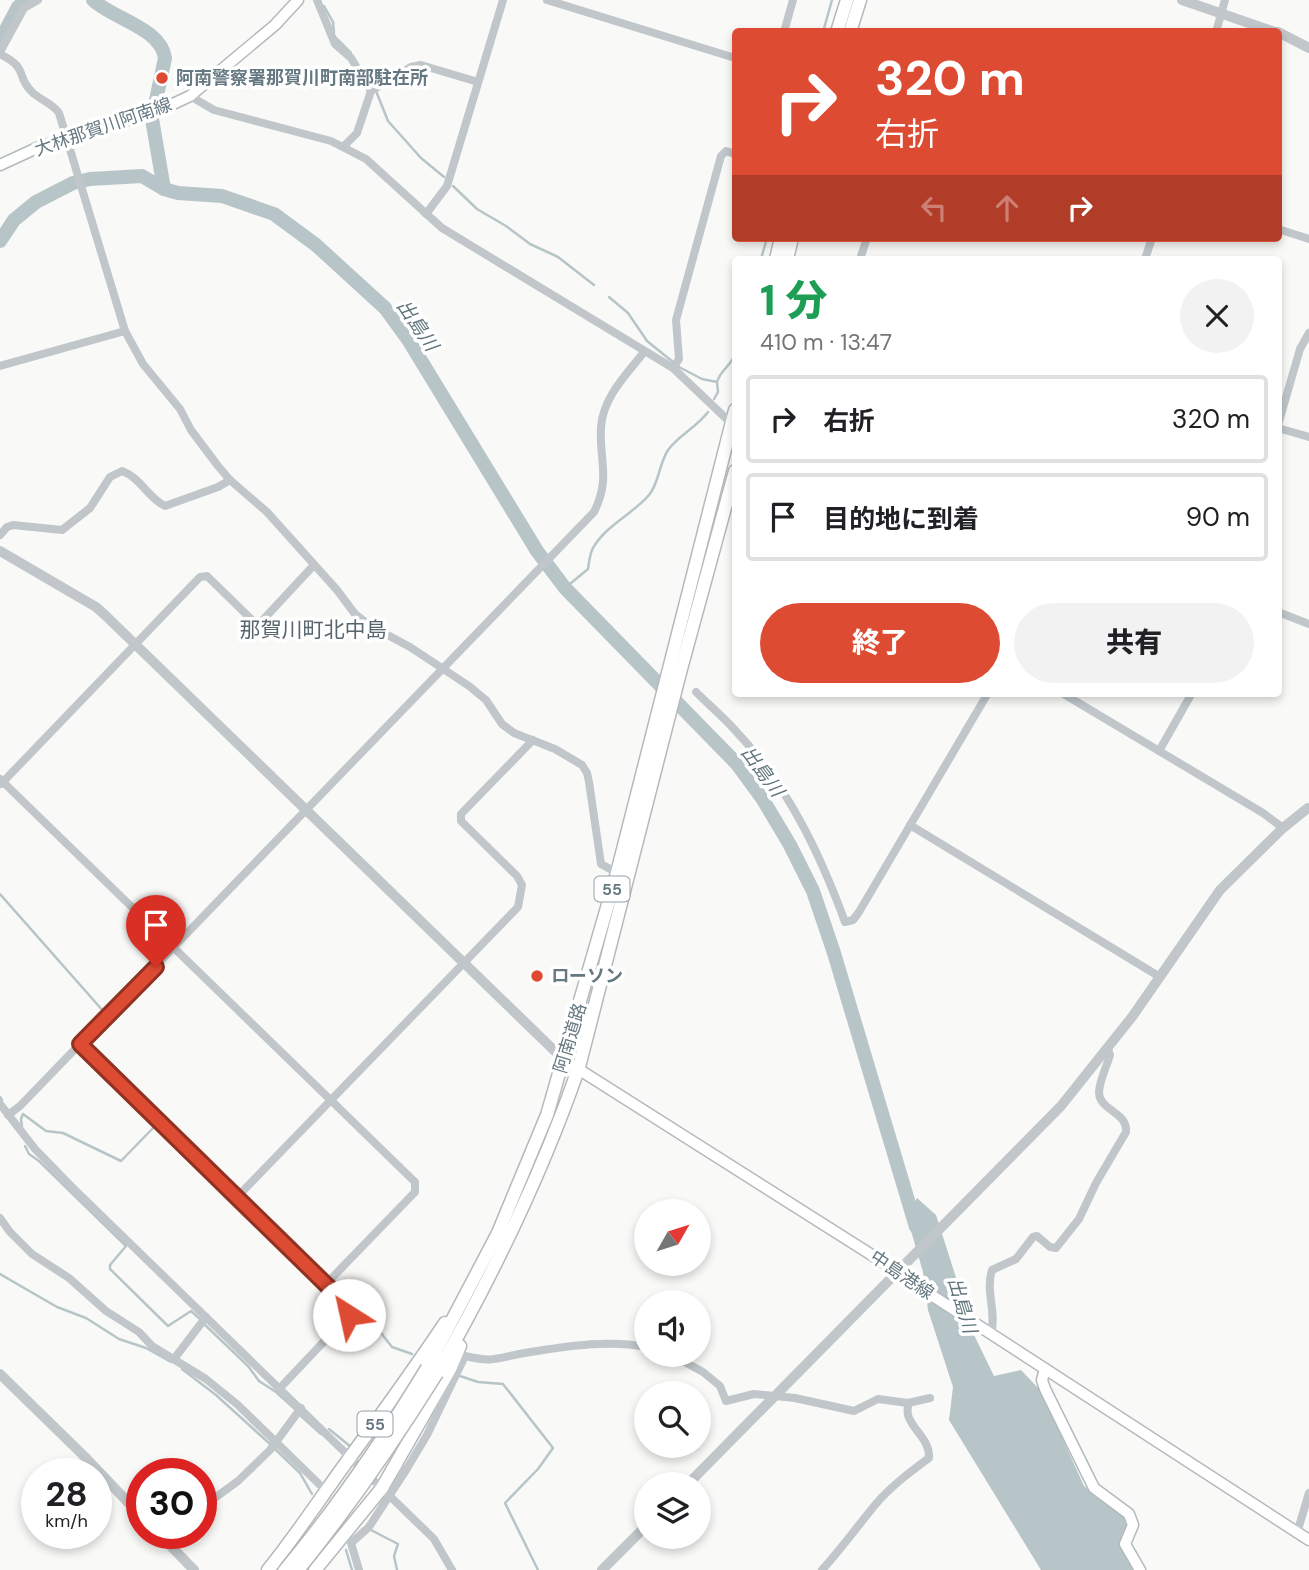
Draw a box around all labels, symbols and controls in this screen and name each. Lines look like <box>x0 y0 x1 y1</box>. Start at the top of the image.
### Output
text: 320 m <box>875 46 1025 110</box>
icon: right <box>760 56 851 147</box>
place label: 阿南警察署那賀川町南部駐在所 <box>176 66 428 90</box>
marker: 阿南警察署那賀川町南部駐在所 <box>154 70 170 86</box>
street label: 大林那賀川阿南線 <box>31 92 175 162</box>
text: 右折 <box>875 113 939 155</box>
icon: left <box>915 189 953 227</box>
icon: ahead <box>988 189 1026 227</box>
icon: right <box>1061 189 1099 227</box>
text: 1 分 <box>760 273 827 328</box>
button: close <box>1180 279 1254 353</box>
water label: 出島川 <box>391 295 445 358</box>
text: 410 m · 13:47 <box>760 327 892 357</box>
icon: right <box>764 400 802 438</box>
text: 320 m <box>1172 402 1250 436</box>
text: 右折 <box>823 404 875 438</box>
icon: arrive <box>764 498 802 536</box>
text: 90 m <box>1186 500 1250 534</box>
text: 目的地に到着 <box>823 502 979 536</box>
button: 終了 <box>760 603 1000 683</box>
button: 共有 <box>1014 603 1254 683</box>
district label: 那賀川町北中島 <box>240 616 387 644</box>
water label: 出島川 <box>736 741 791 803</box>
road number: 55 <box>594 876 630 902</box>
pin <box>126 895 186 967</box>
icon: arrive <box>137 906 175 944</box>
place label: ローソン <box>551 964 623 988</box>
marker: ローソン <box>529 968 545 984</box>
street label: 阿南道路 <box>548 1000 592 1076</box>
north arrow <box>634 1199 710 1276</box>
map controls <box>634 1199 711 1549</box>
street label: 中島港線 <box>865 1245 939 1305</box>
water label: 出島川 <box>942 1274 983 1338</box>
position arrow <box>312 1278 386 1352</box>
button: sound <box>634 1290 711 1367</box>
button: search <box>634 1381 711 1458</box>
road number: 55 <box>358 1412 392 1436</box>
speed limit sign: 30 <box>126 1458 217 1549</box>
text: 28 <box>45 1471 88 1517</box>
button: layers <box>634 1472 711 1549</box>
text: km/h <box>45 1509 88 1533</box>

